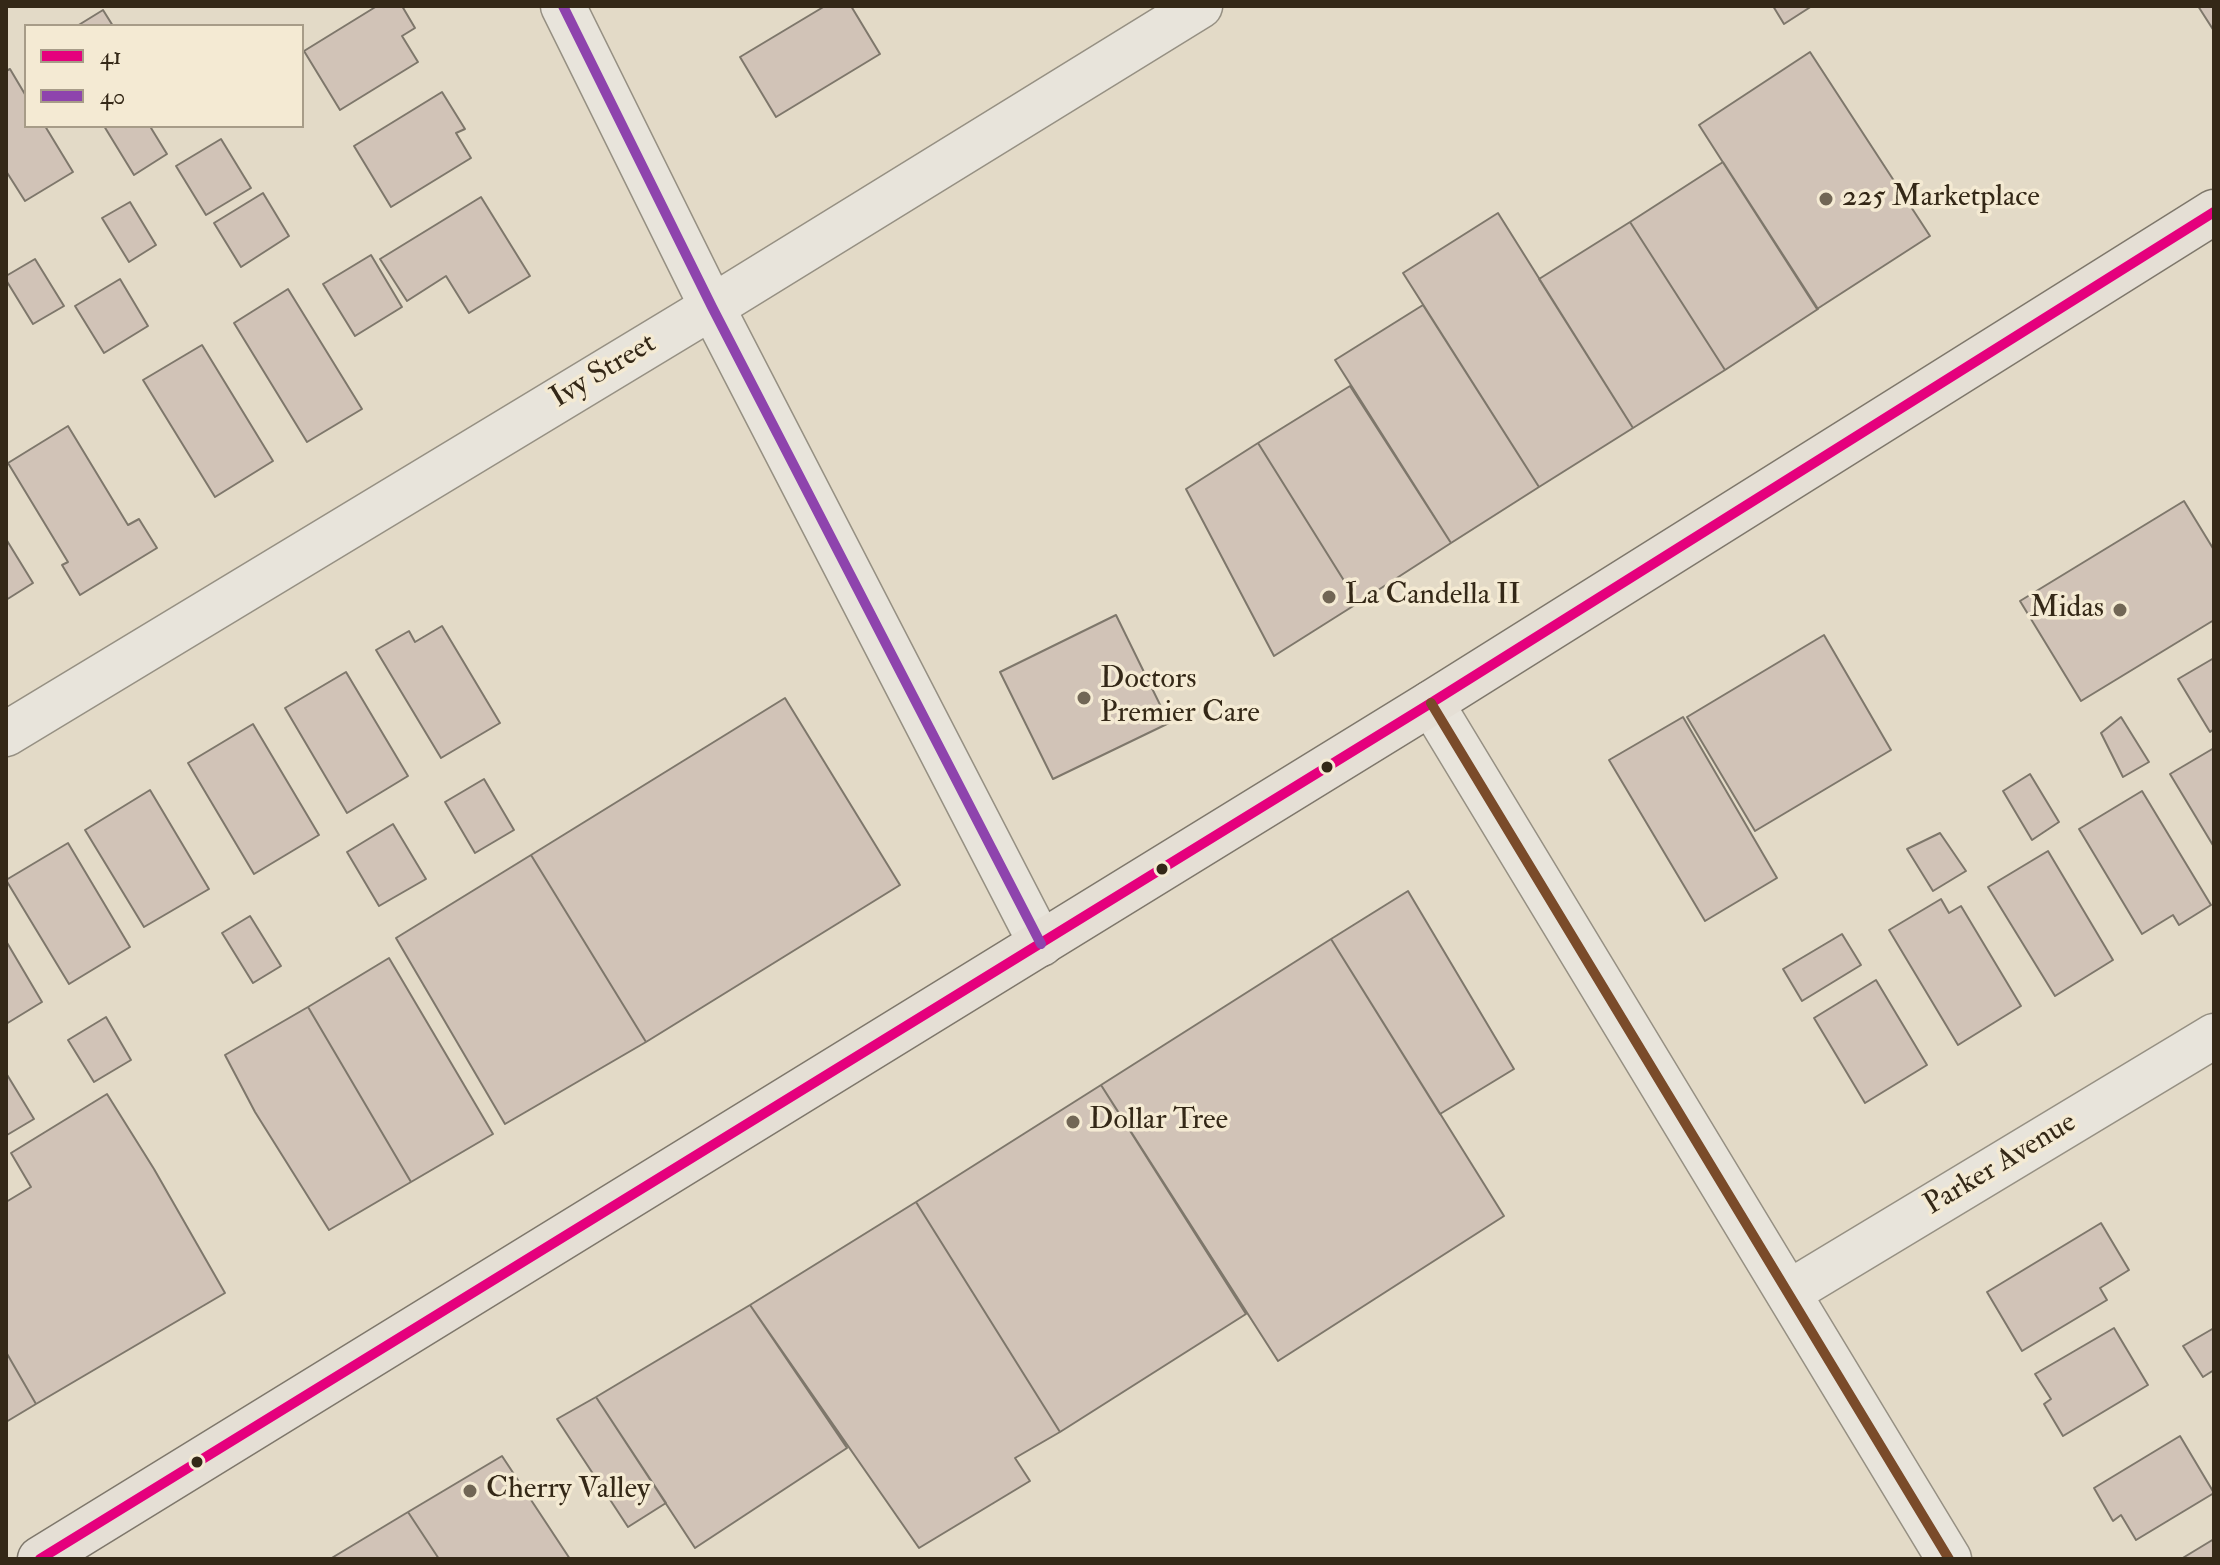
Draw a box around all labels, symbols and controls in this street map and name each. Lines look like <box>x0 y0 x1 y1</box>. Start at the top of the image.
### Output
legend <box>24 24 304 128</box>
text: 41 <box>100 41 122 72</box>
text: 40 <box>100 81 125 112</box>
place label: 225 Marketplace <box>1842 181 2040 217</box>
marker: 225 Marketplace <box>1817 190 1835 208</box>
street label: Ivy Street <box>545 327 663 417</box>
place label: La Candella II <box>1345 579 1521 615</box>
marker: La Candella II <box>1320 588 1338 606</box>
place label: Midas <box>2030 592 2104 628</box>
marker: Midas <box>2111 601 2129 619</box>
place label: Doctors Premier Care <box>1100 663 1260 734</box>
marker: Doctors Premier Care <box>1075 689 1093 707</box>
unlabelled marker <box>1319 759 1335 775</box>
unlabelled marker <box>1154 861 1170 877</box>
place label: Dollar Tree <box>1089 1104 1228 1140</box>
street label: Parker Avenue <box>1918 1106 2084 1224</box>
marker: Dollar Tree <box>1064 1113 1082 1131</box>
unlabelled marker <box>189 1454 205 1470</box>
place label: Cherry Valley <box>486 1473 650 1509</box>
marker: Cherry Valley <box>461 1482 479 1500</box>

